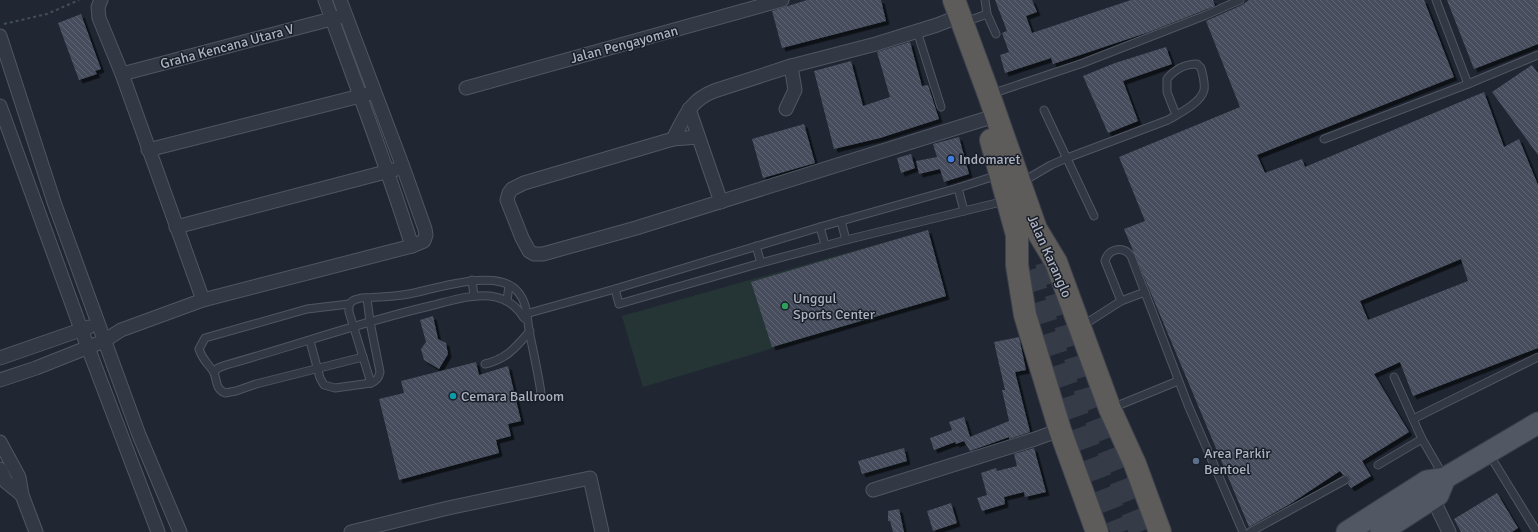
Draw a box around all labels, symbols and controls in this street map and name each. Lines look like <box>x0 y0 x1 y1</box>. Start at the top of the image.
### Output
street label: Graha Kencana Utara V <box>158 20 296 73</box>
street label: Jalan Pengayoman <box>568 22 680 67</box>
place label: Indomaret <box>959 151 1021 168</box>
marker: Indomaret <box>946 154 956 164</box>
street label: Jalan Karanglo <box>1024 212 1075 300</box>
place label: Unggul Sports Center <box>793 290 876 323</box>
marker: Unggul Sports Center <box>780 301 790 311</box>
place label: Cemara Ballroom <box>461 388 564 405</box>
marker: Cemara Ballroom <box>448 391 458 401</box>
place label: Area Parkir Bentoel <box>1204 445 1271 478</box>
marker: Area Parkir Bentoel <box>1191 456 1201 466</box>

